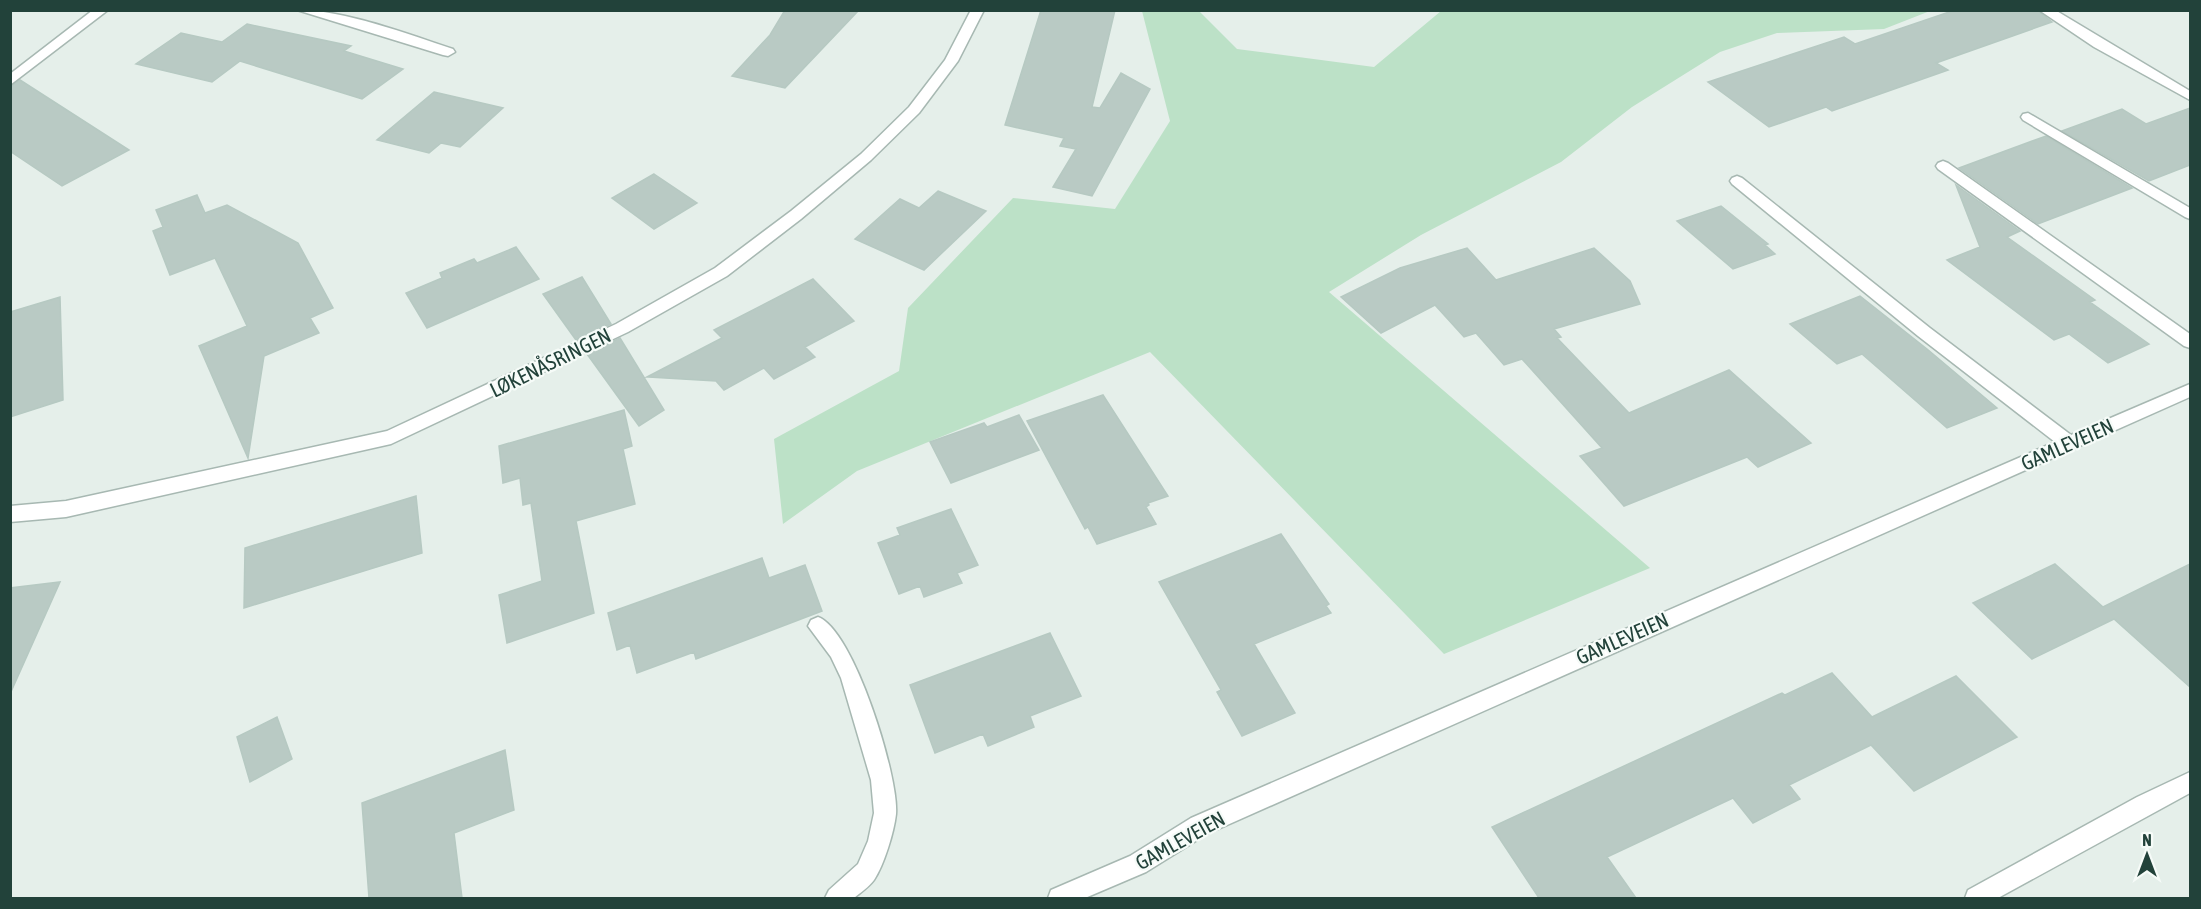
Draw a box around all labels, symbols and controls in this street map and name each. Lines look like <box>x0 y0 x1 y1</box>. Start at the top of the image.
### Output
street label: LØKENÅSRINGEN <box>486 322 614 402</box>
street label: GAMLEVEIEN <box>2017 413 2117 475</box>
street label: GAMLEVEIEN <box>1572 607 1672 669</box>
street label: GAMLEVEIEN <box>1131 806 1229 874</box>
north arrow <box>2117 825 2177 885</box>
text: N <box>2142 831 2152 849</box>

